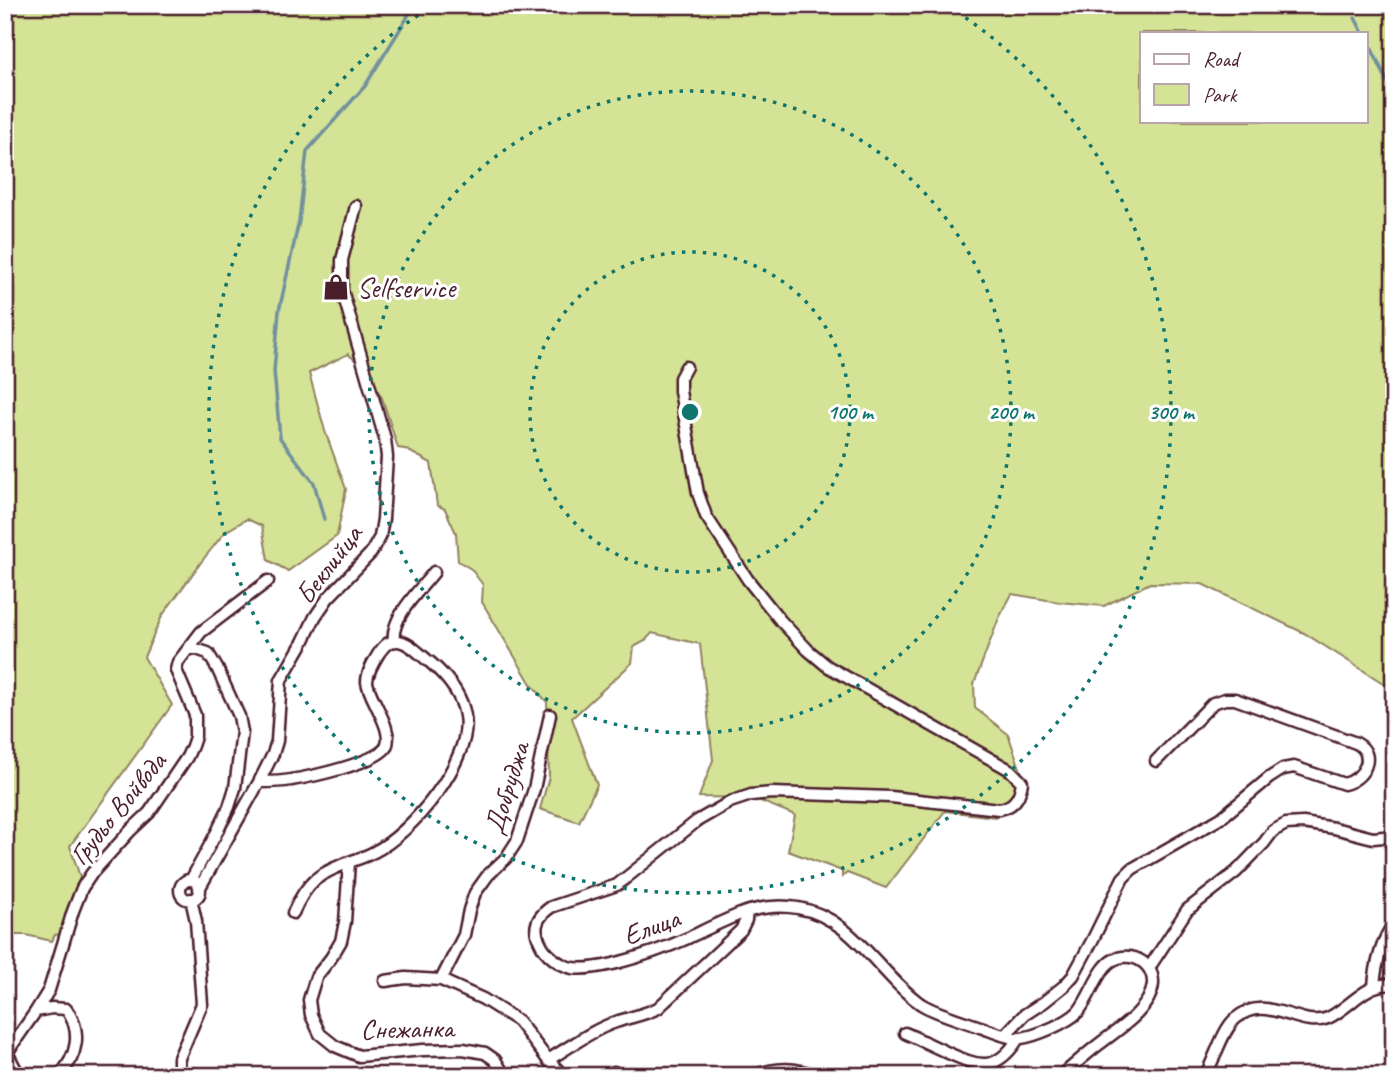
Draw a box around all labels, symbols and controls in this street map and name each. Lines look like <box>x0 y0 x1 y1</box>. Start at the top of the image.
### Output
legend <box>1140 32 1368 122</box>
text: Road <box>1203 46 1242 72</box>
text: Park <box>1203 82 1238 108</box>
place label: Selfservice <box>357 270 457 305</box>
shop icon: Selfservice <box>321 272 351 302</box>
text: 100 m <box>827 399 875 425</box>
text: 200 m <box>988 399 1036 425</box>
text: 300 m <box>1148 399 1196 425</box>
centre of rings <box>678 400 702 424</box>
street label: Беклийца <box>287 516 371 611</box>
street label: Добруджа <box>476 735 538 838</box>
street label: Грудьо Войвода <box>61 744 175 872</box>
street label: Елица <box>618 900 686 953</box>
street label: Снежанка <box>360 1010 456 1047</box>

